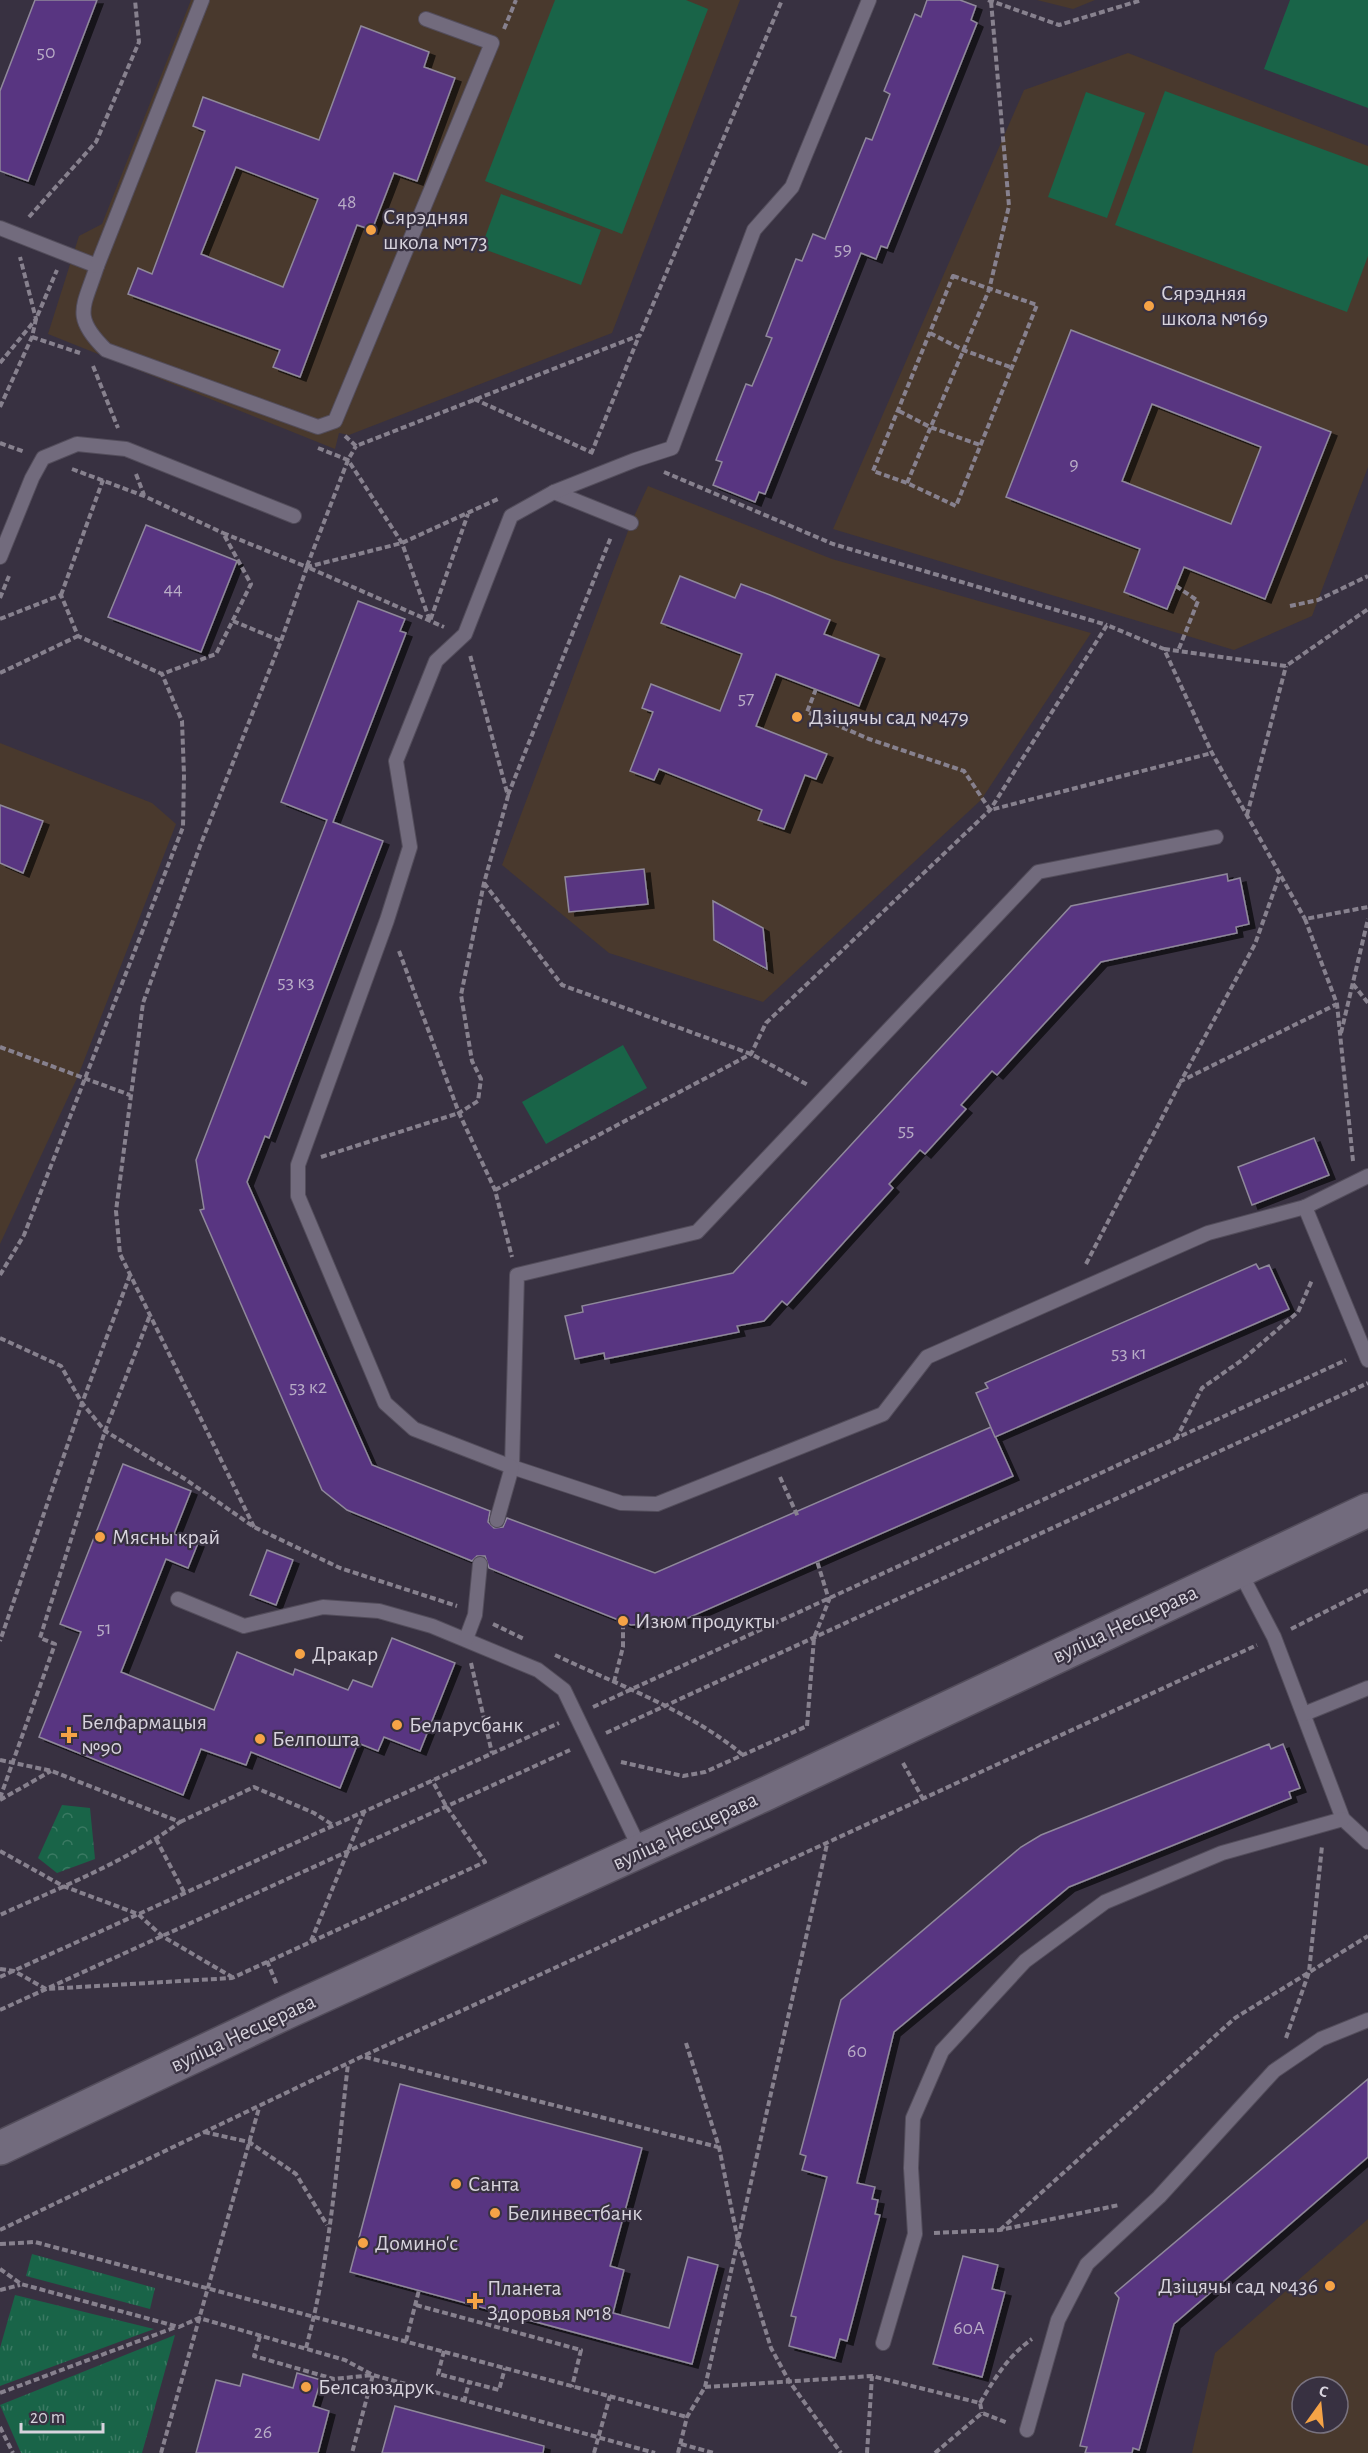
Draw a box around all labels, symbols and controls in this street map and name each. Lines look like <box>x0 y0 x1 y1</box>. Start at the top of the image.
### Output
house number: 50 <box>37 42 55 62</box>
house number: 48 <box>337 192 357 212</box>
place label: Сярэдняя школа №173 <box>383 206 488 253</box>
marker: Сярэдняя школа №173 <box>364 223 378 237</box>
house number: 59 <box>834 239 852 259</box>
place label: Сярэдняя школа №169 <box>1161 282 1268 329</box>
marker: Сярэдняя школа №169 <box>1142 299 1156 313</box>
house number: 9 <box>1069 454 1079 474</box>
house number: 44 <box>163 579 183 599</box>
house number: 57 <box>738 688 754 708</box>
place label: Дзіцячы сад №479 <box>809 706 969 728</box>
marker: Дзіцячы сад №479 <box>790 710 804 724</box>
house number: 53 к3 <box>277 972 315 992</box>
house number: 55 <box>898 1120 914 1140</box>
house number: 53 к1 <box>1111 1343 1147 1363</box>
house number: 53 к2 <box>289 1377 327 1397</box>
place label: Мясны край <box>112 1526 220 1548</box>
marker: Мясны край <box>93 1530 107 1544</box>
street label: вуліца Несцерава <box>1049 1581 1201 1667</box>
place label: Изюм продукты <box>635 1610 776 1632</box>
marker: Изюм продукты <box>616 1614 630 1628</box>
house number: 51 <box>96 1618 112 1638</box>
place label: Дракар <box>312 1643 378 1665</box>
marker: Дракар <box>293 1647 307 1661</box>
place label: Белфармацыя №90 <box>81 1711 207 1758</box>
place label: Беларусбанк <box>409 1714 523 1736</box>
marker: Беларусбанк <box>390 1718 404 1732</box>
marker: Белфармацыя №90 <box>62 1728 76 1742</box>
place label: Белпошта <box>272 1728 360 1750</box>
marker: Белпошта <box>253 1732 267 1746</box>
street label: вуліца Несцерава <box>609 1788 761 1874</box>
street label: вуліца Несцерава <box>167 1990 319 2076</box>
house number: 60 <box>847 2041 867 2061</box>
place label: Санта <box>468 2173 520 2195</box>
marker: Санта <box>449 2177 463 2191</box>
place label: Белинвестбанк <box>507 2202 642 2224</box>
marker: Белинвестбанк <box>488 2206 502 2220</box>
place label: Домино'c <box>375 2232 458 2254</box>
marker: Домино'c <box>356 2236 370 2250</box>
place label: Дзіцячы сад №436 <box>1158 2275 1318 2297</box>
place label: Планета Здоровья №18 <box>487 2277 612 2324</box>
marker: Дзіцячы сад №436 <box>1323 2279 1337 2293</box>
marker: Планета Здоровья №18 <box>468 2294 482 2308</box>
house number: 60А <box>953 2318 985 2338</box>
north arrow <box>1290 2375 1350 2435</box>
place label: Белсаюздрук <box>318 2376 434 2398</box>
marker: Белсаюздрук <box>299 2380 313 2394</box>
text: С <box>1317 2383 1330 2400</box>
scale bar <box>21 2396 104 2434</box>
text: 20 m <box>30 2409 65 2427</box>
house number: 26 <box>254 2422 272 2442</box>

